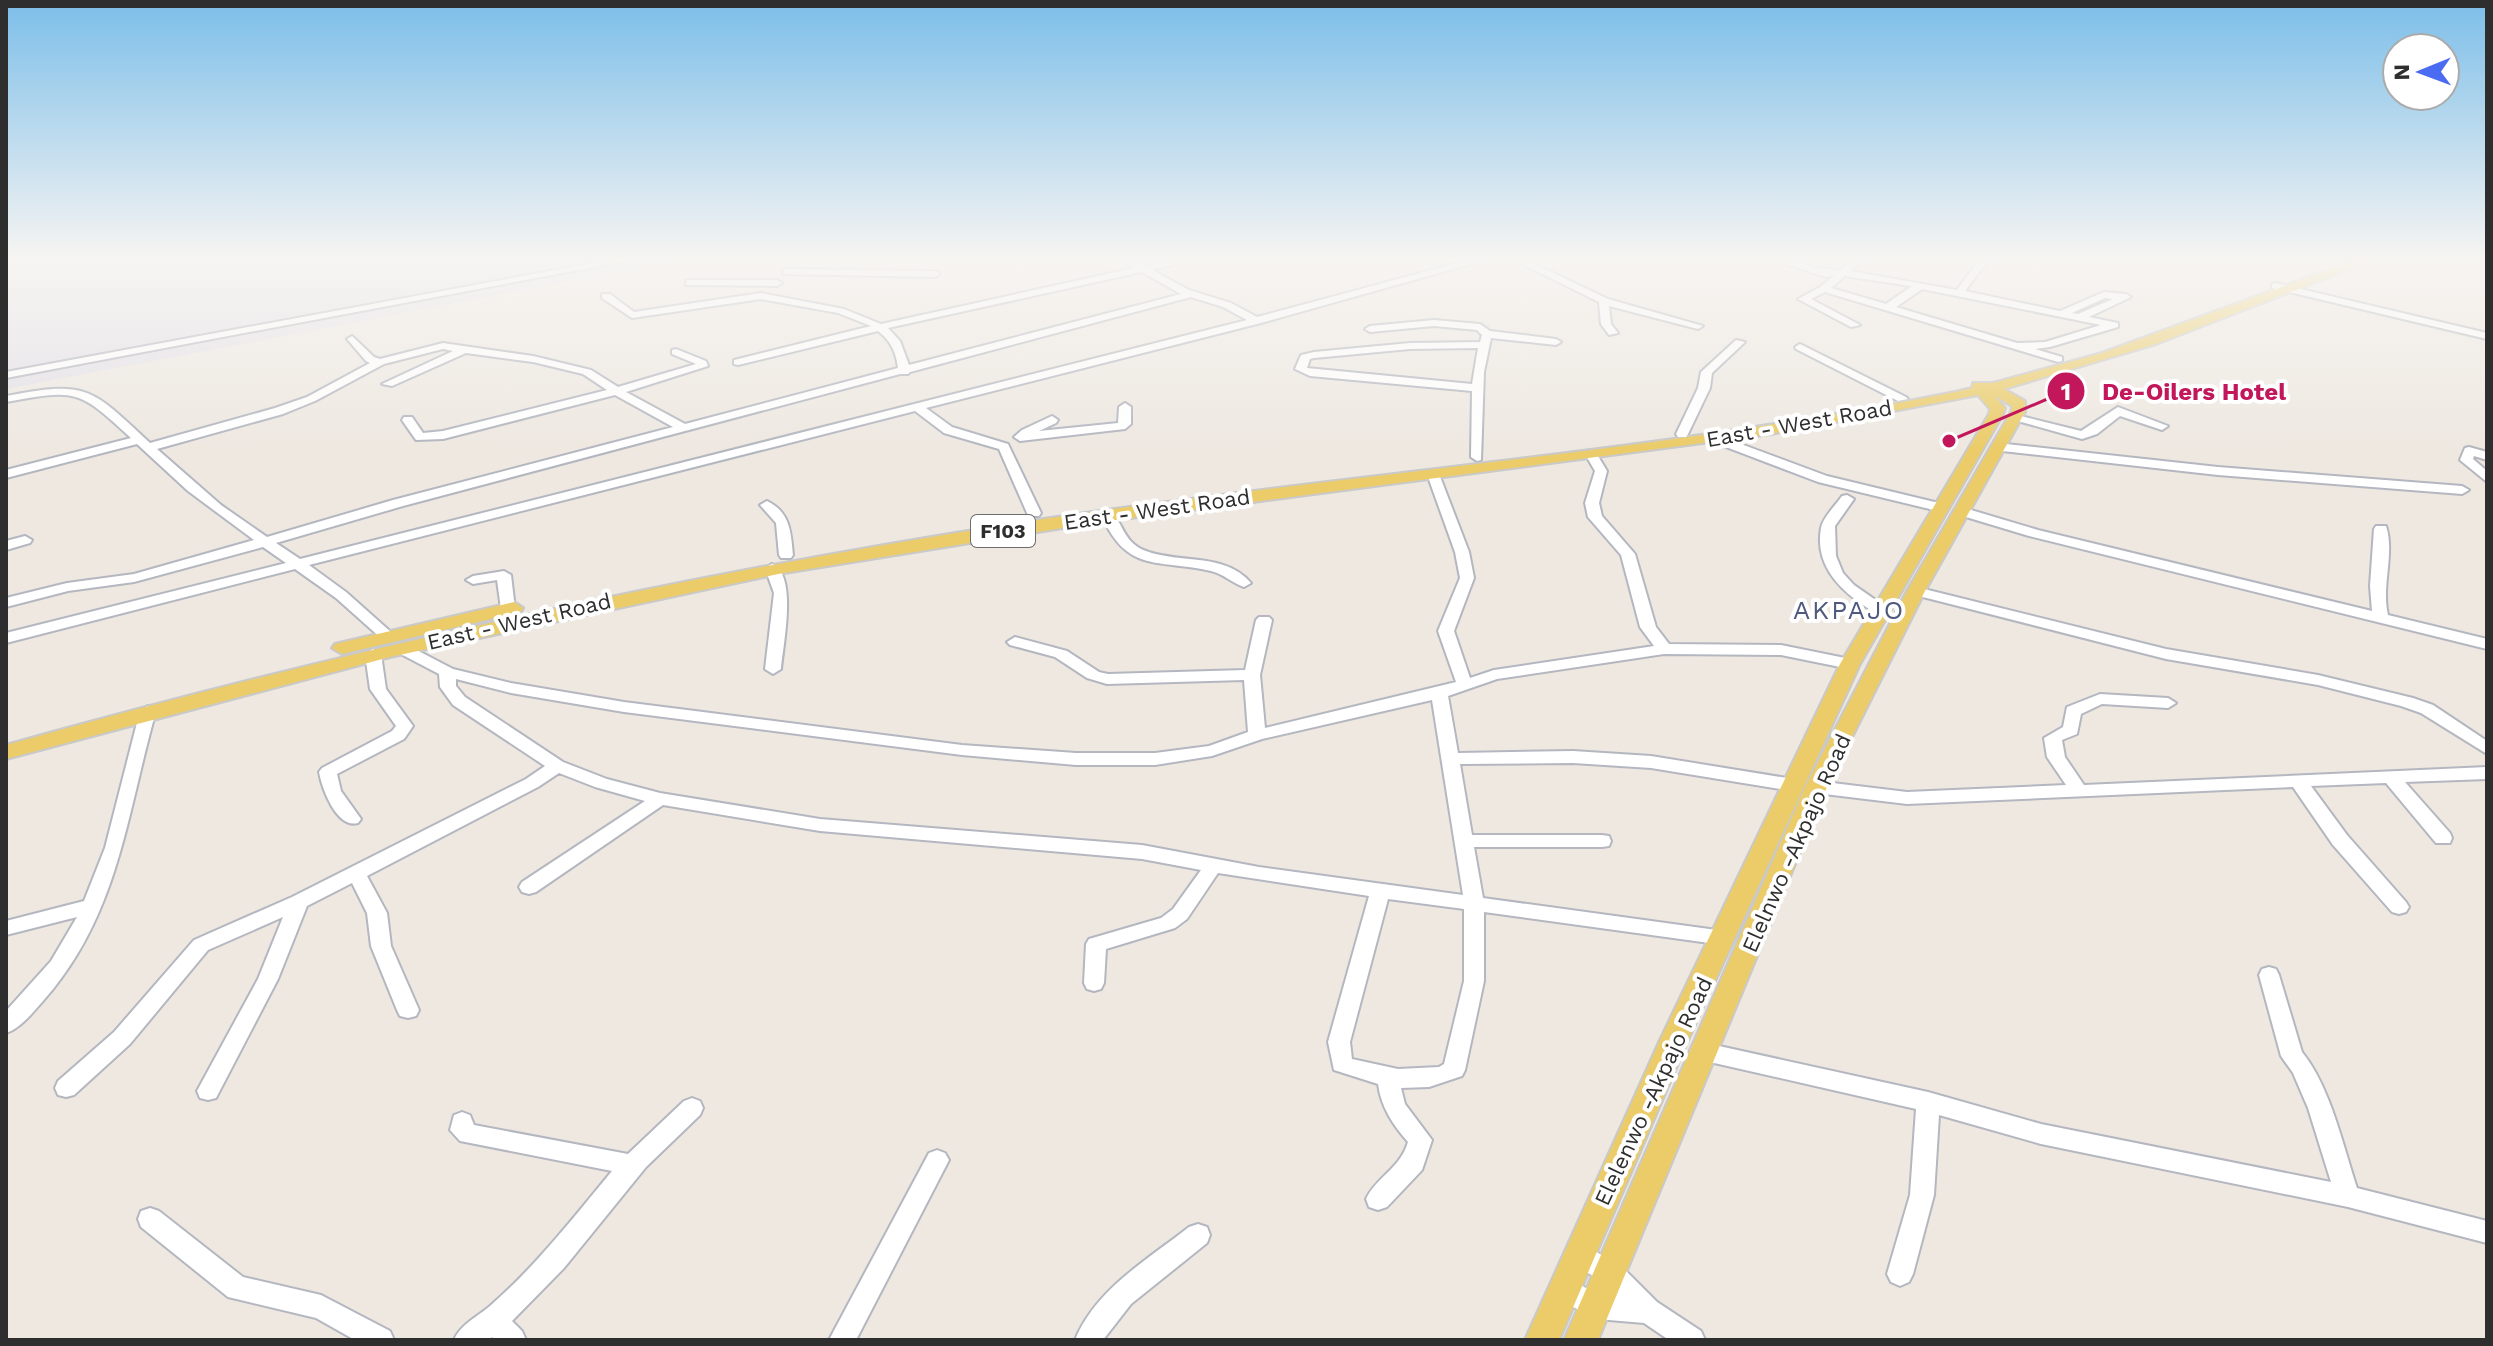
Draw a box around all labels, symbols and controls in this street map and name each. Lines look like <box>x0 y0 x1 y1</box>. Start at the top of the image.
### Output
north arrow <box>2381 32 2461 112</box>
text: N <box>2389 64 2414 81</box>
callout: De-Oilers Hotel <box>2046 367 2303 415</box>
text: 1 <box>2061 378 2071 406</box>
text: De-Oilers Hotel <box>2102 378 2286 406</box>
street label: East - West Road <box>1704 395 1894 452</box>
street label: East - West Road <box>1062 484 1252 535</box>
road number: F103 <box>971 515 1035 547</box>
street label: East - West Road <box>425 588 614 655</box>
district label: AKPAJO <box>1793 595 1905 625</box>
street label: Elelnwo -Akpajo Road <box>1737 730 1856 956</box>
street label: Elelenwo -Akpajo Road <box>1589 973 1717 1209</box>

